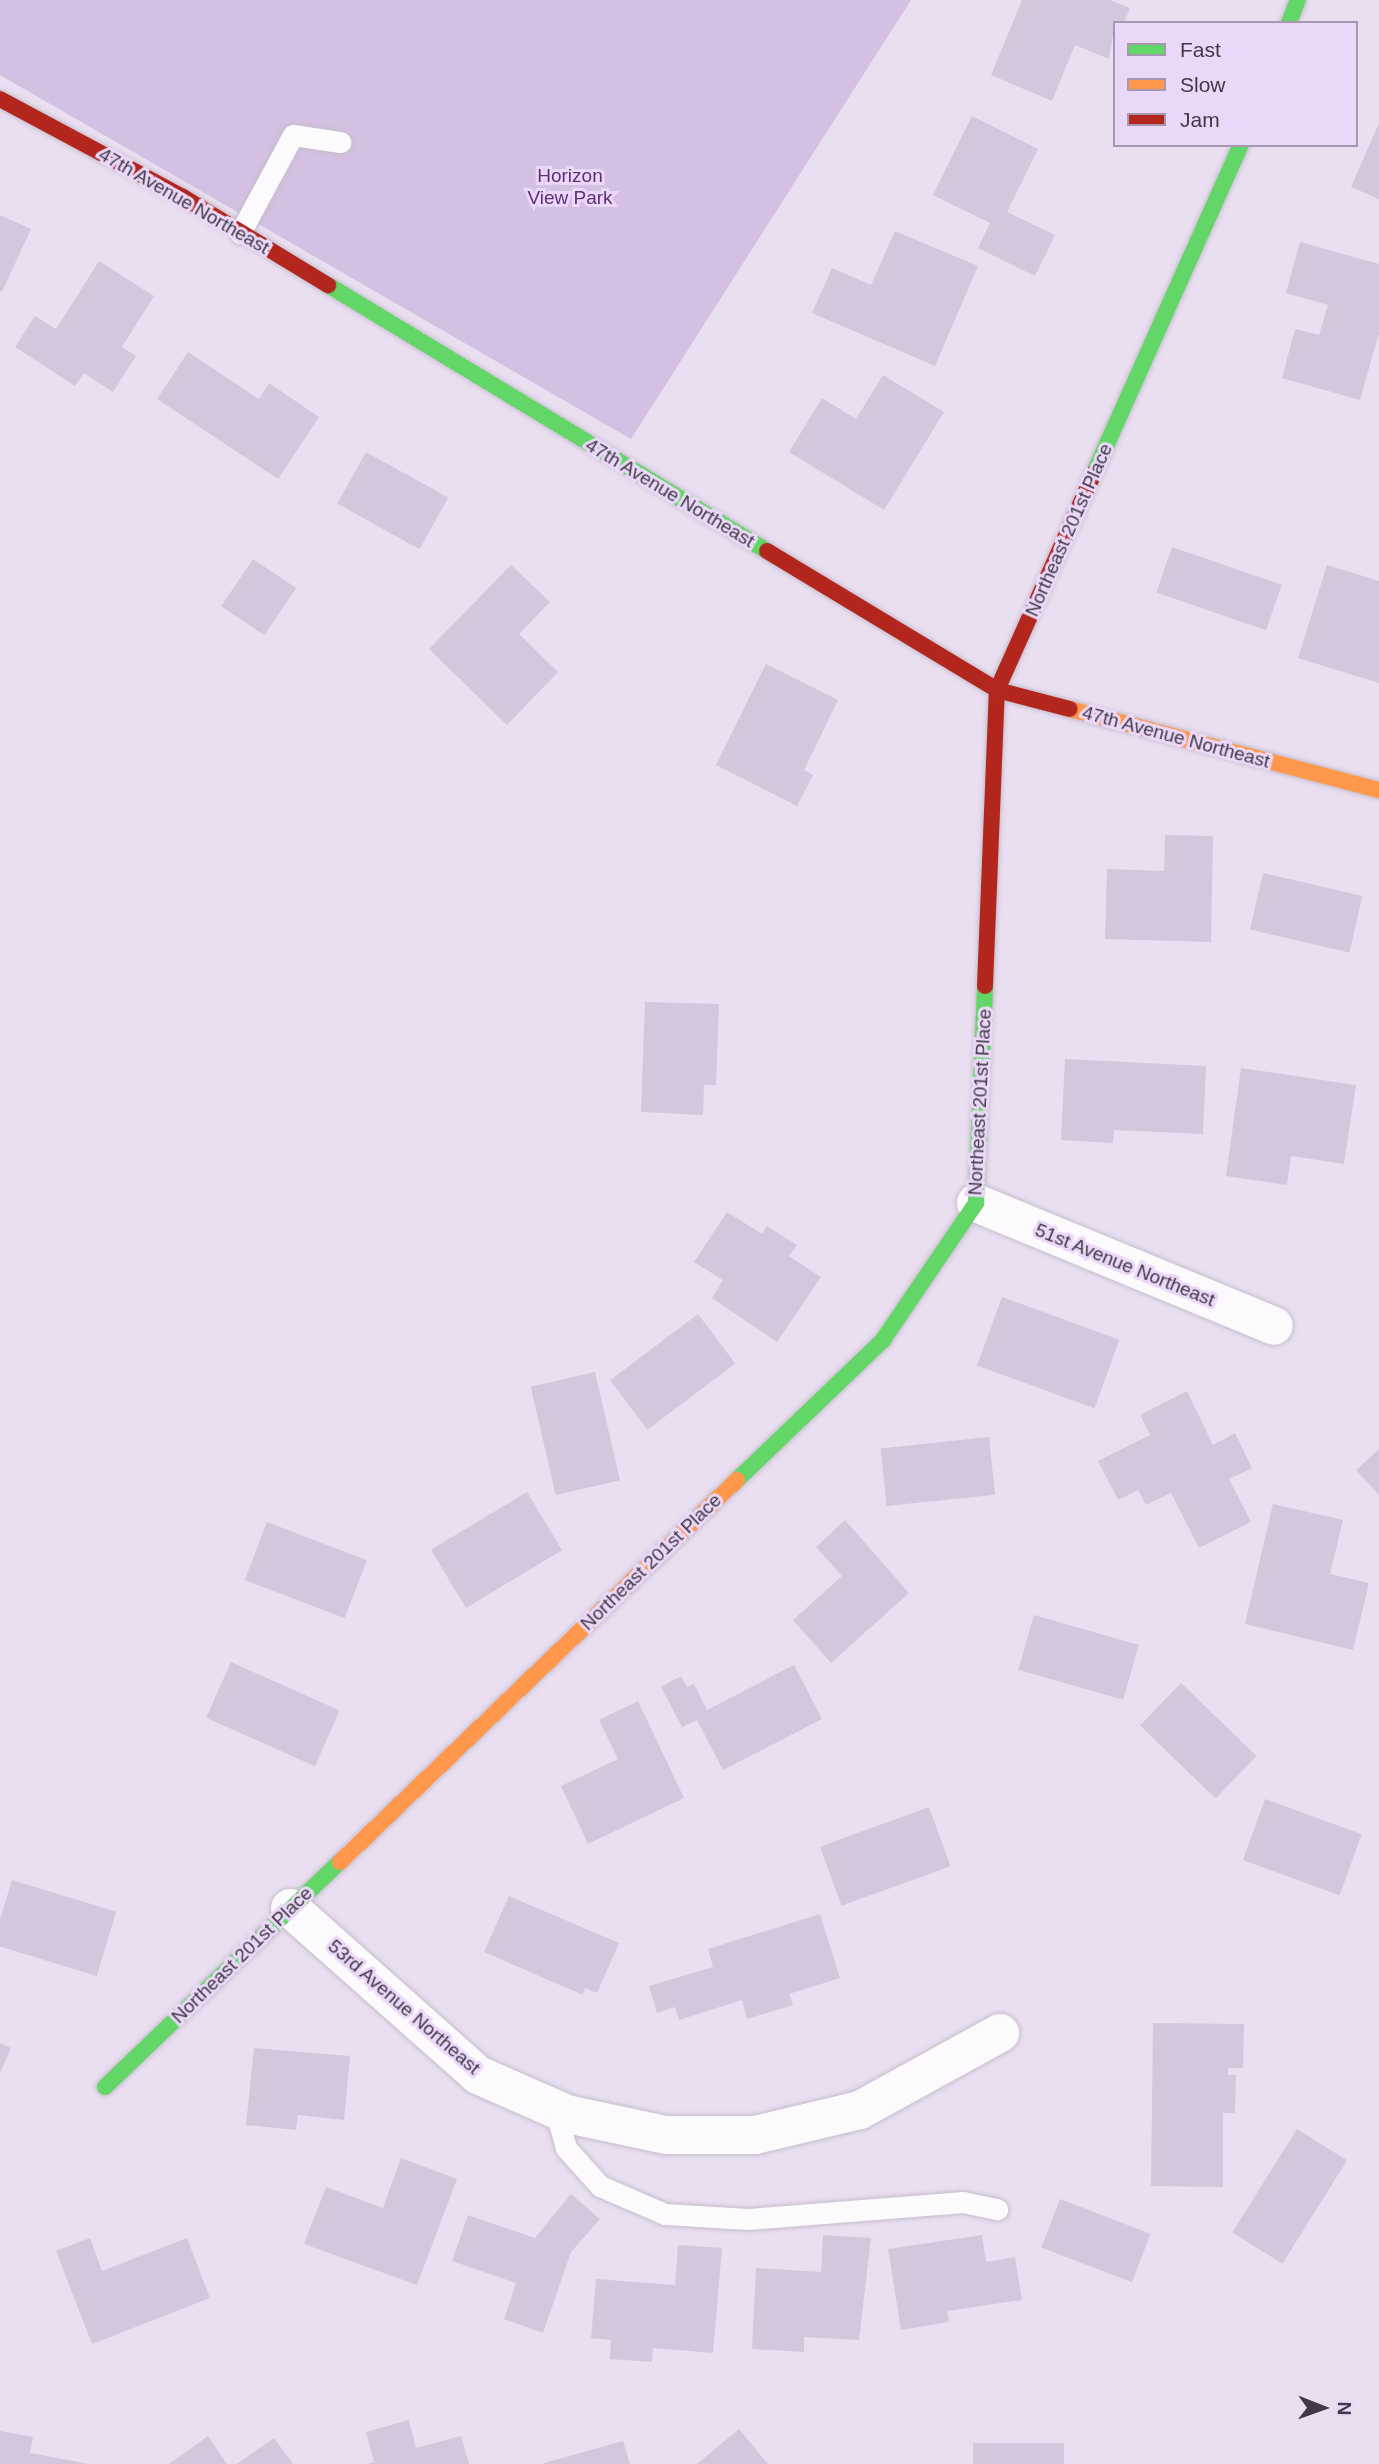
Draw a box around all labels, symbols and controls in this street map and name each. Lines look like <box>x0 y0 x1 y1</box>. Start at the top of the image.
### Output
legend <box>1113 21 1358 147</box>
text: Fast <box>1180 38 1221 61</box>
text: Slow <box>1180 73 1226 96</box>
text: Jam <box>1180 108 1220 131</box>
street label: 47th Avenue Northeast <box>94 143 274 259</box>
park label: Horizon View Park <box>527 165 613 209</box>
street label: 47th Avenue Northeast <box>581 433 759 553</box>
street label: Northeast 201st Place <box>1021 440 1117 620</box>
street label: 47th Avenue Northeast <box>1079 701 1273 773</box>
street label: Northeast 201st Place <box>964 1008 996 1196</box>
street label: 51st Avenue Northeast <box>1031 1218 1219 1312</box>
street label: Northeast 201st Place <box>576 1489 726 1635</box>
street label: Northeast 201st Place <box>167 1882 317 2028</box>
street label: 53rd Avenue Northeast <box>323 1934 485 2080</box>
north arrow <box>1288 2373 1358 2443</box>
text: N <box>1334 2401 1355 2415</box>

